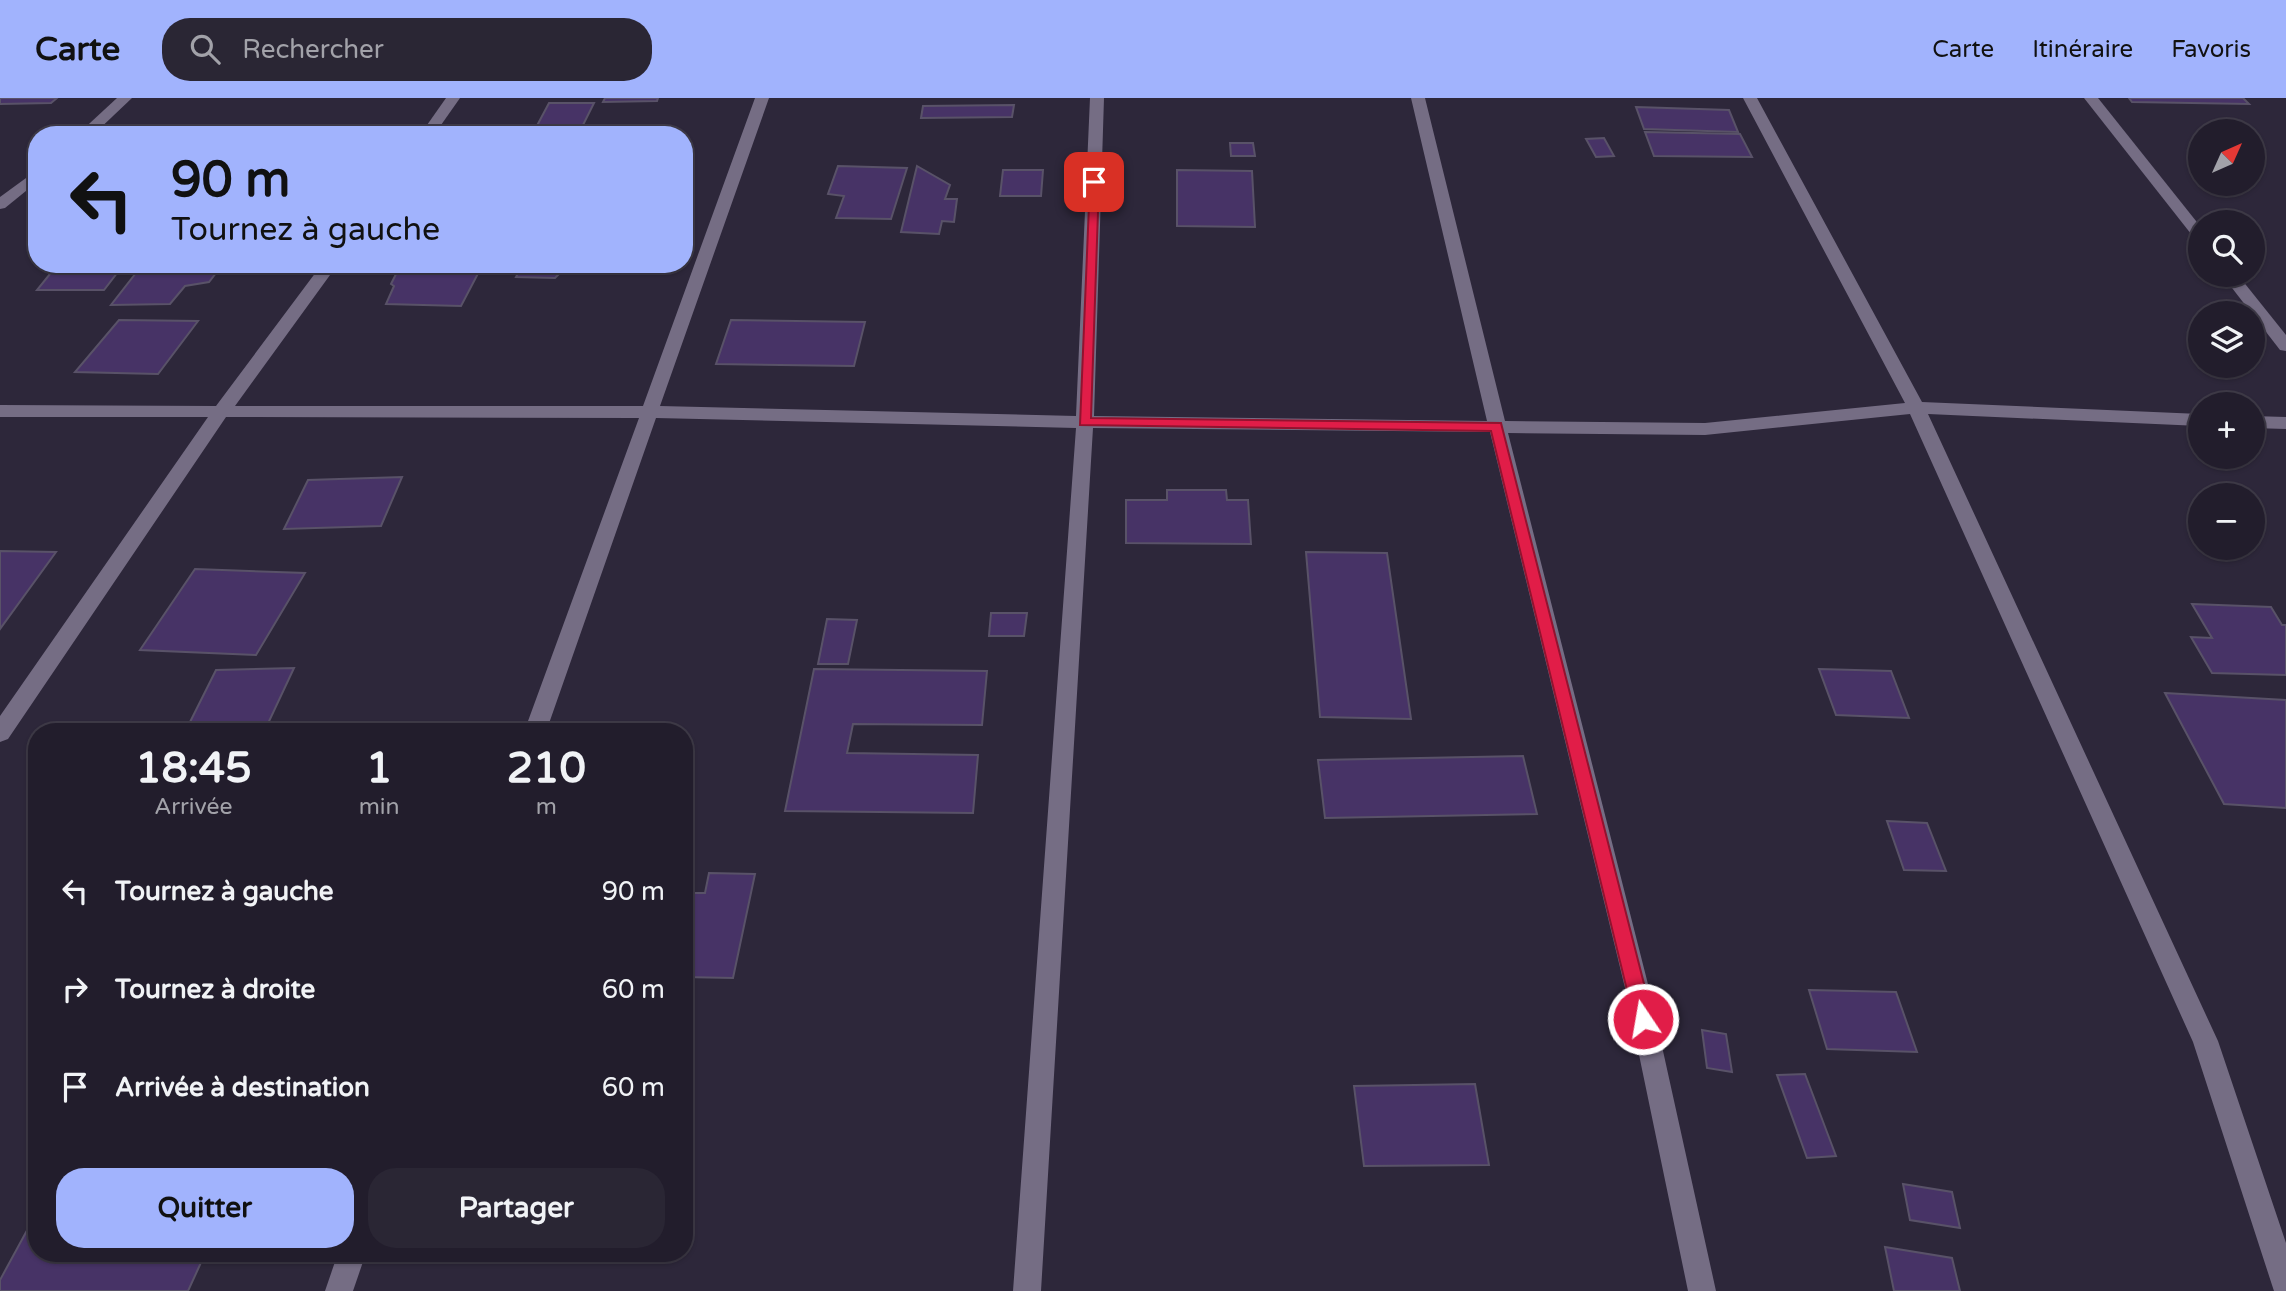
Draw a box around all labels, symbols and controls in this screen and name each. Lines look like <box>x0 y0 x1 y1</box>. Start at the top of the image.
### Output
search box <box>162 18 652 81</box>
text: Carte <box>35 30 120 69</box>
icon: search <box>186 30 224 68</box>
text: Rechercher <box>242 34 384 65</box>
text: Carte <box>1932 35 1994 64</box>
text: Itinéraire <box>2032 35 2133 64</box>
text: Favoris <box>2171 35 2251 64</box>
north arrow <box>2188 119 2264 196</box>
map controls <box>2188 119 2265 560</box>
text: 90 m <box>171 151 290 210</box>
pin <box>1064 152 1124 212</box>
icon: left <box>56 154 147 245</box>
icon: arrive <box>1075 163 1113 201</box>
button: search <box>2188 210 2265 287</box>
text: Tournez à gauche <box>171 211 440 249</box>
button: layers <box>2188 301 2265 378</box>
button: + <box>2188 392 2265 469</box>
button: − <box>2188 483 2265 560</box>
text: 18:45 <box>135 743 252 794</box>
text: 1 <box>366 743 392 794</box>
text: 210 <box>507 743 586 794</box>
text: Arrivée <box>154 793 233 821</box>
text: min <box>359 793 400 821</box>
text: m <box>536 793 557 821</box>
icon: left <box>56 872 94 910</box>
text: Tournez à gauche <box>115 876 334 907</box>
text: 90 m <box>602 876 665 907</box>
icon: right <box>56 970 94 1008</box>
text: Tournez à droite <box>115 974 315 1005</box>
text: 60 m <box>602 974 665 1005</box>
position arrow <box>1606 982 1680 1056</box>
icon: arrive <box>56 1068 94 1106</box>
text: Arrivée à destination <box>115 1072 370 1103</box>
text: 60 m <box>602 1072 665 1103</box>
button: Quitter <box>56 1168 354 1248</box>
button: Partager <box>368 1168 665 1248</box>

